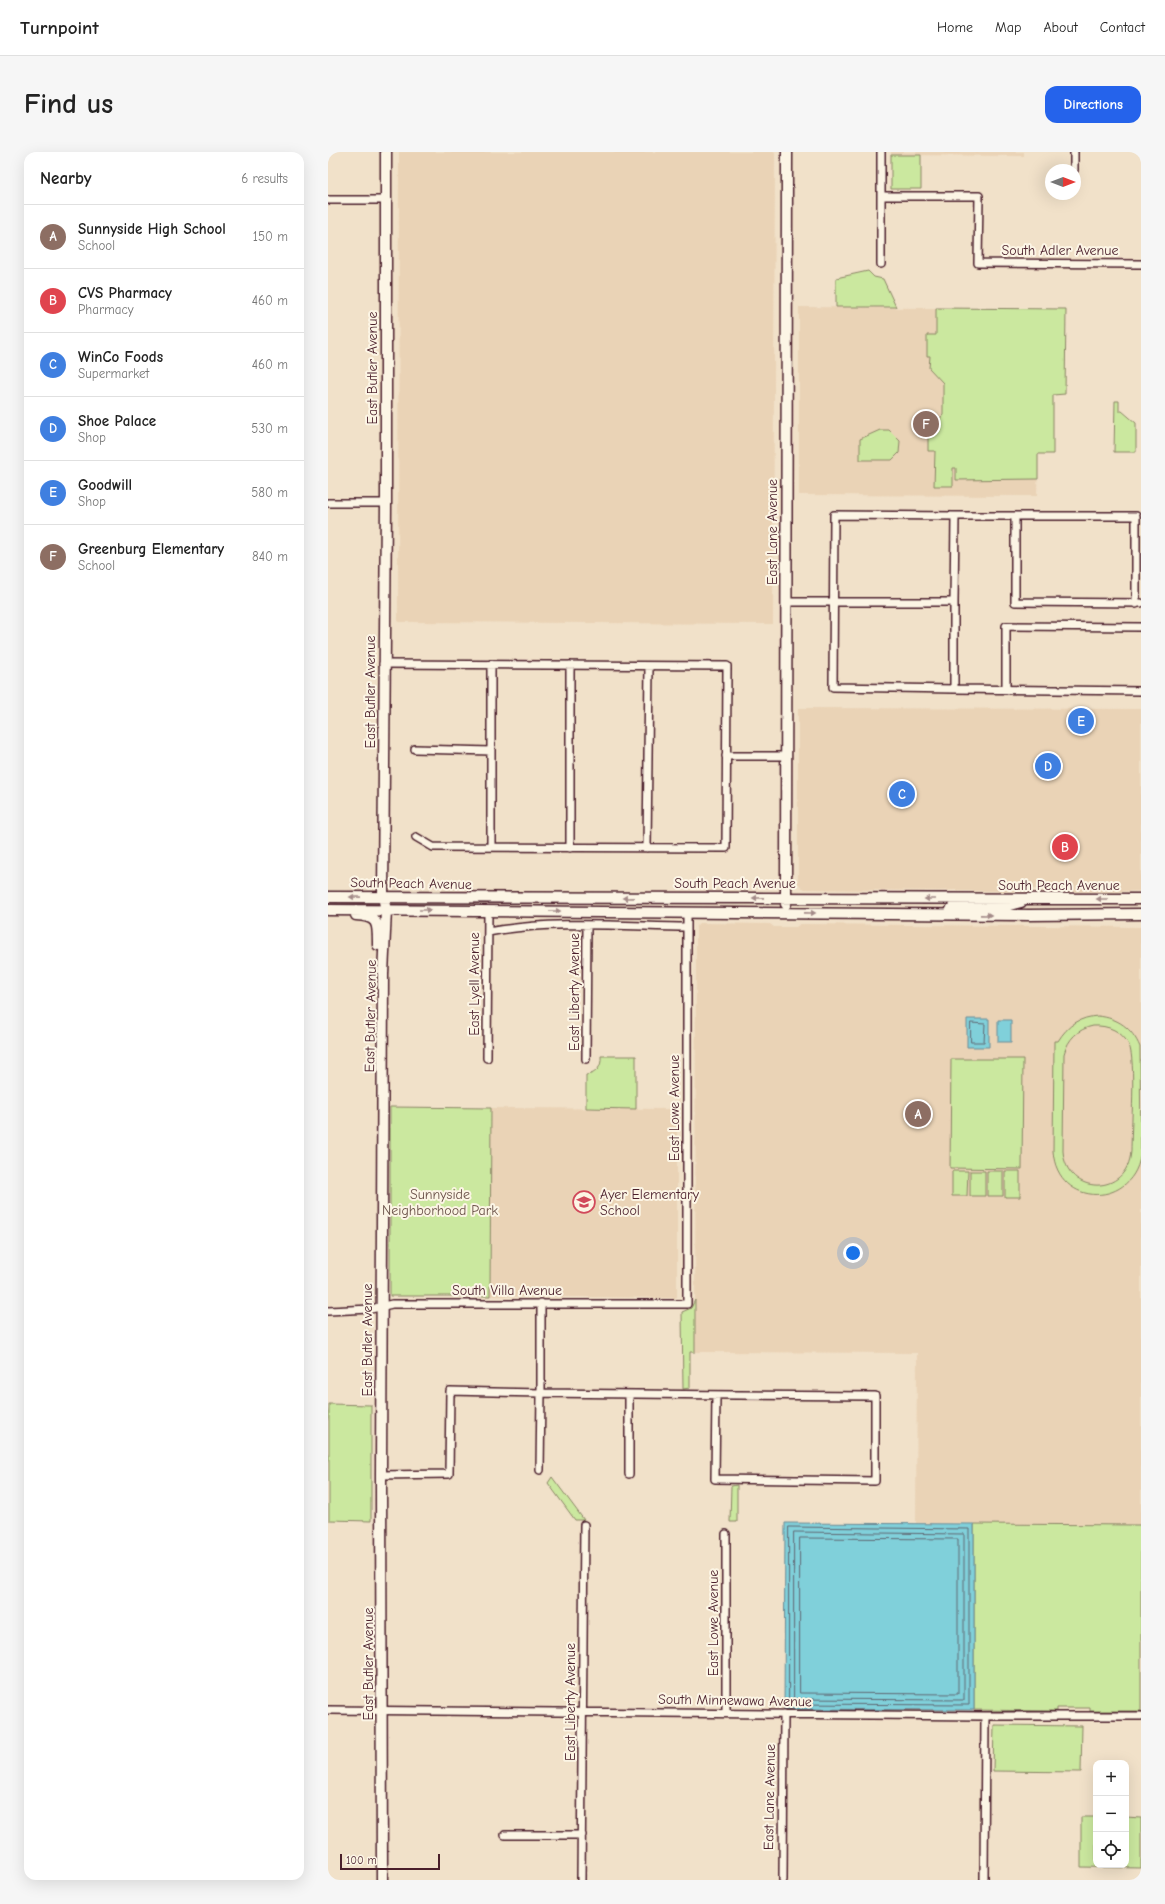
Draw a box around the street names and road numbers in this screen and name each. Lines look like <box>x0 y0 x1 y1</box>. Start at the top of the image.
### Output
street label: South Adler Avenue <box>1002 242 1118 259</box>
street label: East Butler Avenue <box>364 312 381 424</box>
street label: East Lane Avenue <box>764 479 781 585</box>
street label: East Butler Avenue <box>362 636 379 748</box>
street label: South Peach Avenue <box>350 874 472 893</box>
street label: South Peach Avenue <box>674 875 796 892</box>
street label: South Peach Avenue <box>998 877 1120 894</box>
street label: East Lyell Avenue <box>466 932 483 1036</box>
street label: East Liberty Avenue <box>566 933 583 1051</box>
street label: East Butler Avenue <box>361 959 380 1073</box>
street label: East Lowe Avenue <box>666 1055 683 1161</box>
street label: South Villa Avenue <box>452 1282 562 1299</box>
street label: East Butler Avenue <box>359 1284 376 1396</box>
street label: East Lowe Avenue <box>705 1570 722 1676</box>
street label: East Butler Avenue <box>360 1608 377 1720</box>
street label: East Liberty Avenue <box>562 1643 579 1761</box>
street label: South Minnewawa Avenue <box>658 1691 812 1710</box>
street label: East Lane Avenue <box>760 1744 779 1850</box>

